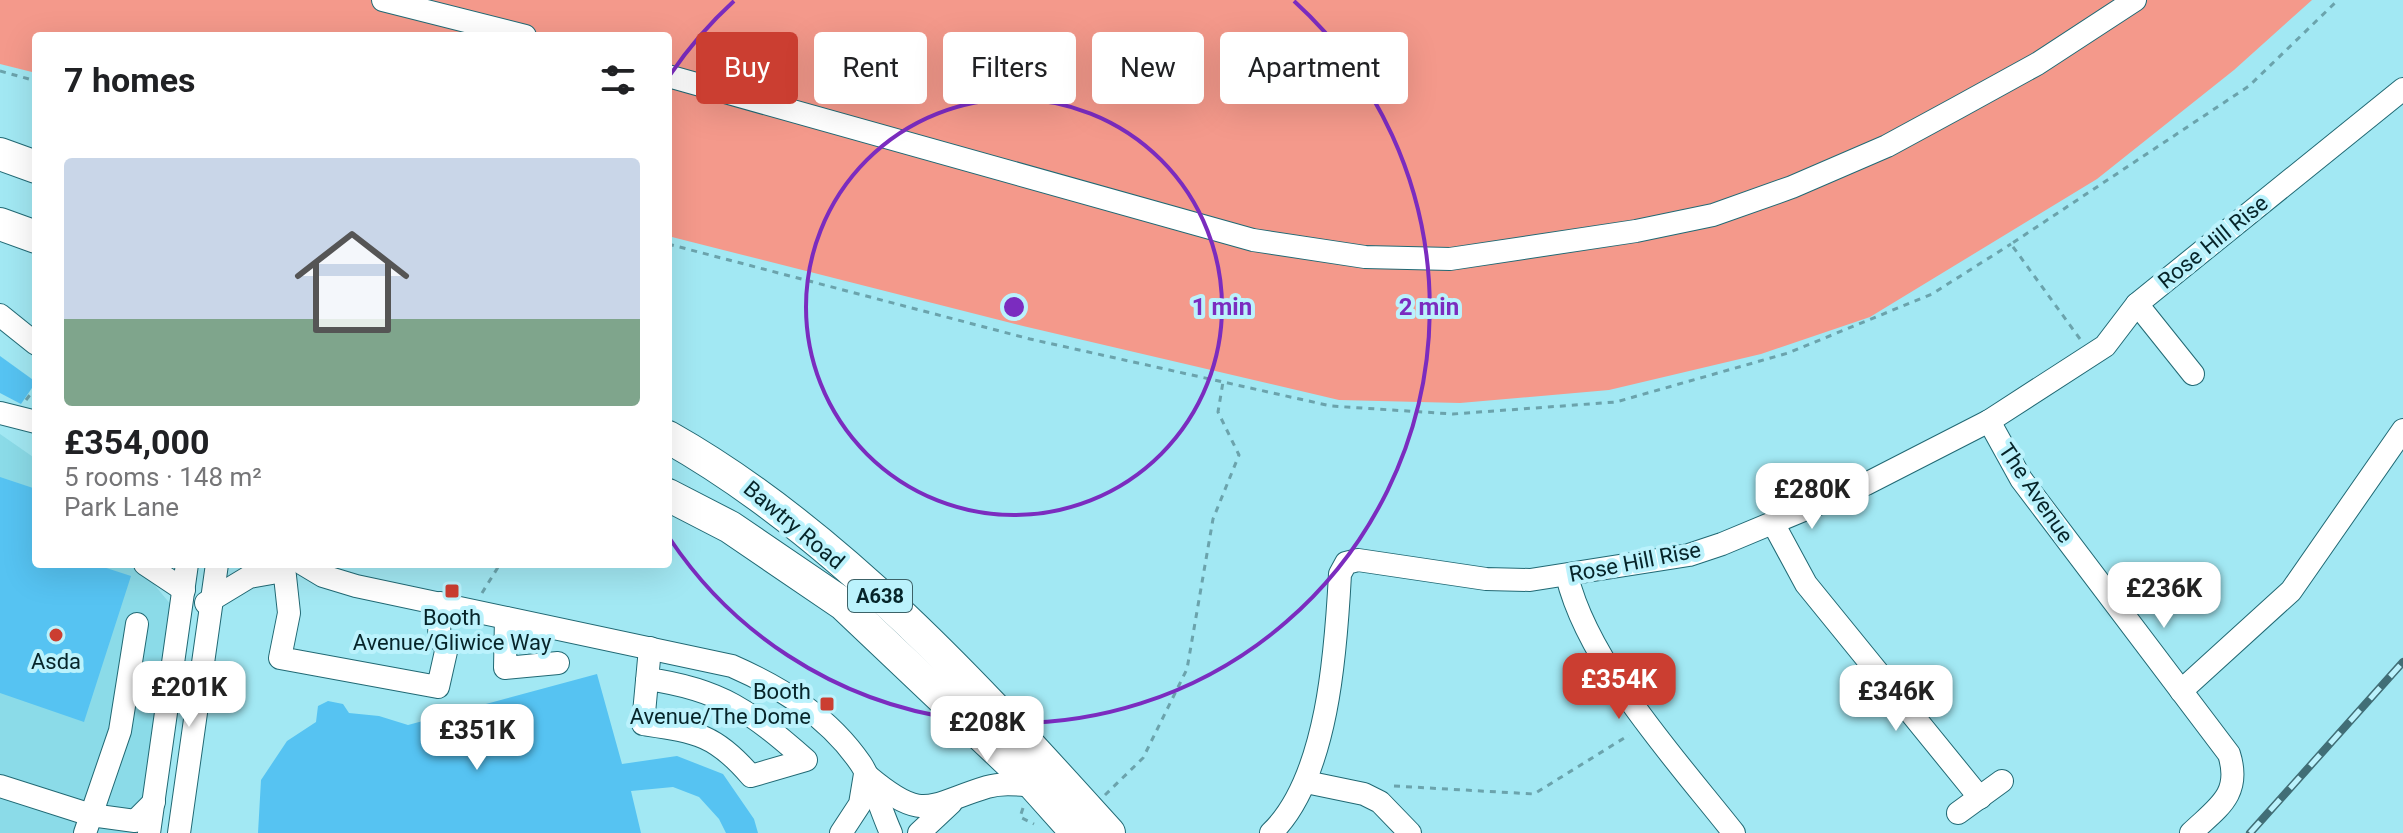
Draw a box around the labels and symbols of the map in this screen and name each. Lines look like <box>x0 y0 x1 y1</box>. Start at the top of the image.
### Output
street label: Rose Hill Rise <box>2153 190 2273 294</box>
centre of rings <box>1000 293 1028 321</box>
text: 1 min <box>1192 293 1252 321</box>
text: 2 min <box>1399 293 1459 321</box>
street label: The Avenue <box>1994 439 2078 547</box>
pin: £280K <box>1756 463 1868 531</box>
street label: Bawtry Road <box>739 476 849 574</box>
street label: Rose Hill Rise <box>1567 537 1703 587</box>
pin: £236K <box>2108 562 2220 630</box>
road number: A638 <box>848 580 912 612</box>
marker: Booth Avenue/Gliwice Way <box>443 582 461 600</box>
place label: Booth Avenue/Gliwice Way <box>353 605 552 655</box>
marker: Asda <box>47 626 65 644</box>
place label: Asda <box>31 649 81 674</box>
pin: £354K <box>1563 653 1675 721</box>
pin: £201K <box>133 661 245 729</box>
pin: £346K <box>1840 665 1952 733</box>
place label: Booth Avenue/The Dome <box>630 679 811 729</box>
marker: Booth Avenue/The Dome <box>818 695 836 713</box>
pin: £208K <box>931 696 1043 764</box>
pin: £351K <box>421 704 533 772</box>

